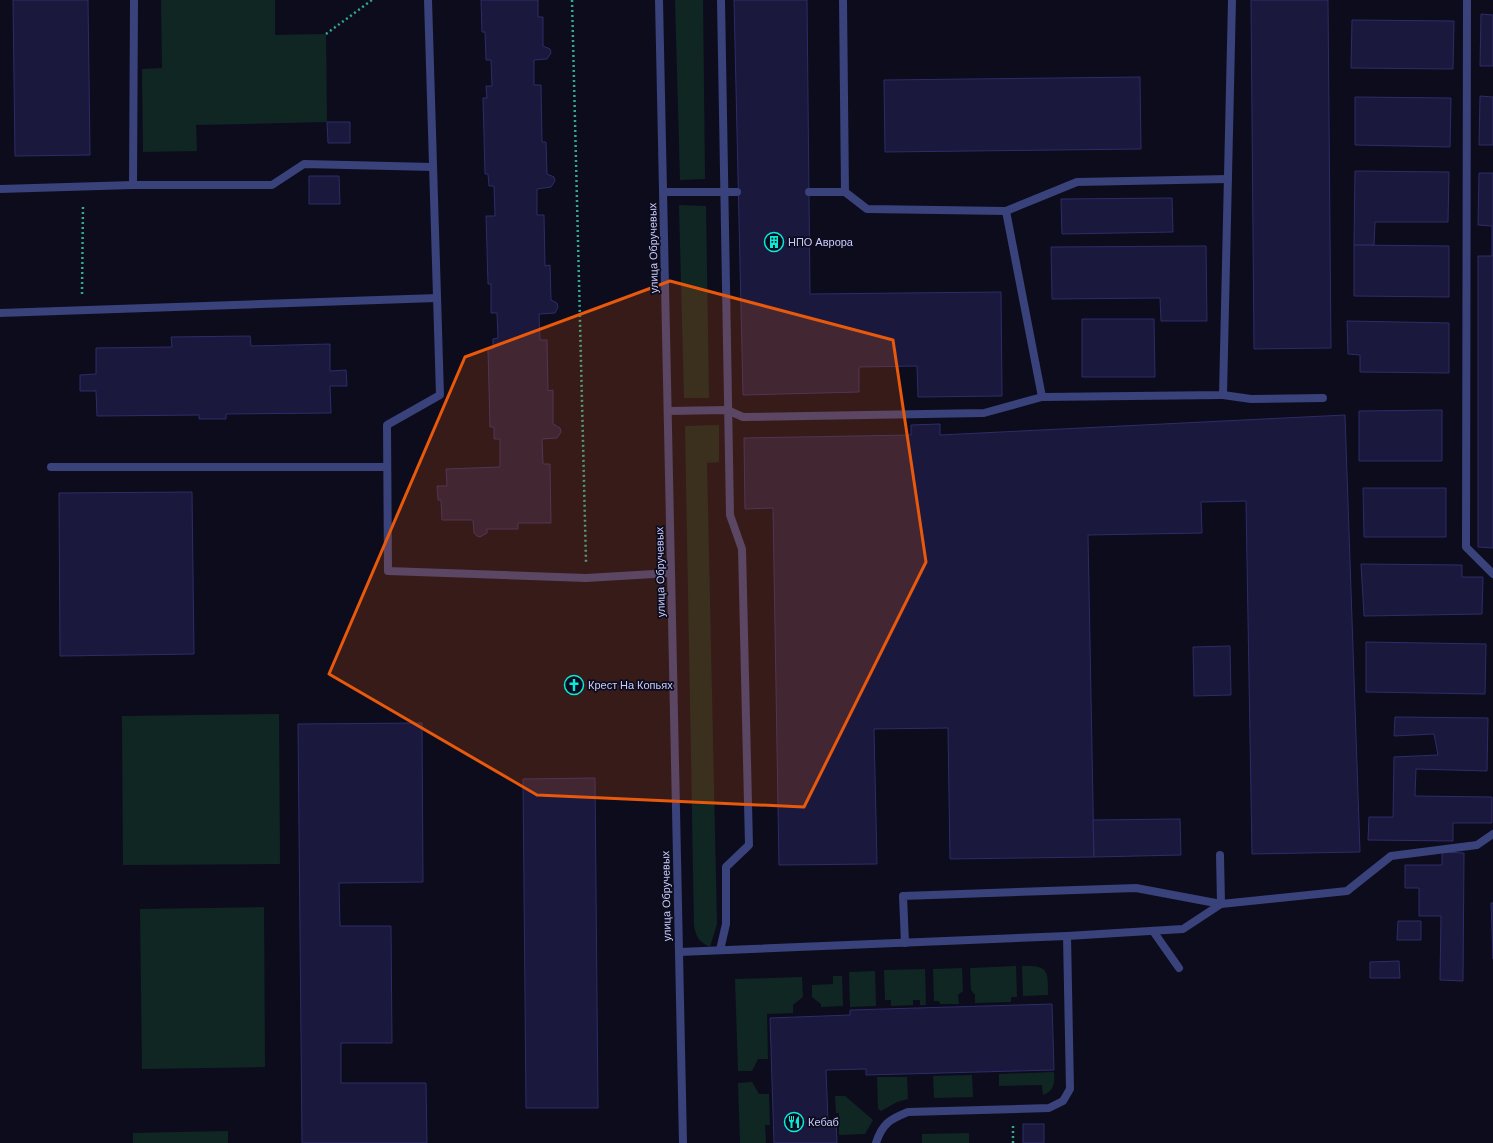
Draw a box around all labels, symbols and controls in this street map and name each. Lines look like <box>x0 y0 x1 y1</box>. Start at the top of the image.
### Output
street label: улица Обручевых <box>645 202 661 293</box>
building icon: НПО Аврора <box>763 231 785 253</box>
place label: НПО Аврора <box>788 235 854 249</box>
street label: улица Обручевых <box>652 526 668 617</box>
church icon: Крест На Копьях <box>563 674 585 696</box>
place label: Крест На Копьях <box>588 678 673 692</box>
street label: улица Обручевых <box>658 850 674 941</box>
restaurant icon: Кебаб <box>783 1111 805 1133</box>
place label: Кебаб <box>808 1115 839 1129</box>

